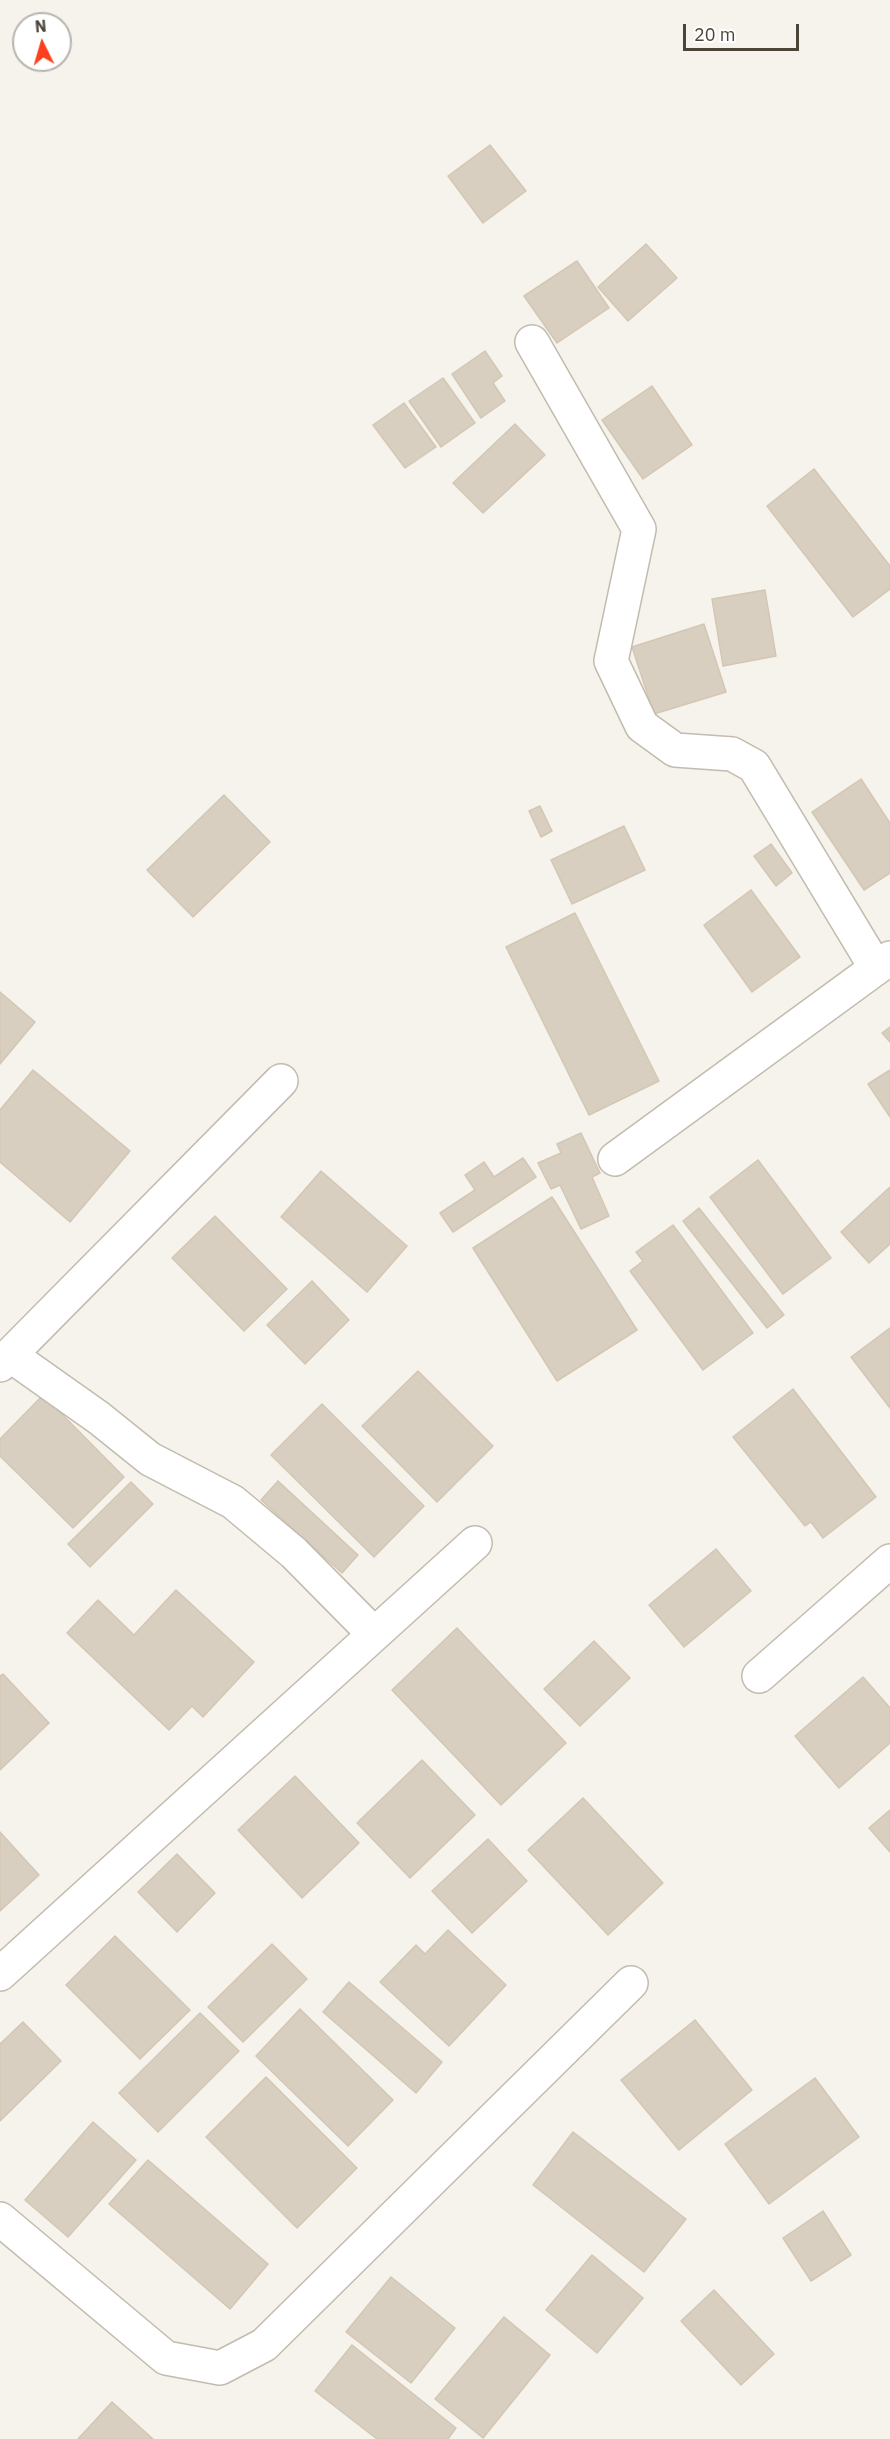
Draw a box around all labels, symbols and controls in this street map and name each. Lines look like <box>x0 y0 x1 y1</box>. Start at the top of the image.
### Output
north arrow <box>12 12 72 72</box>
scale bar <box>686 12 802 50</box>
text: N <box>34 16 47 37</box>
text: 20 m <box>694 23 736 46</box>

